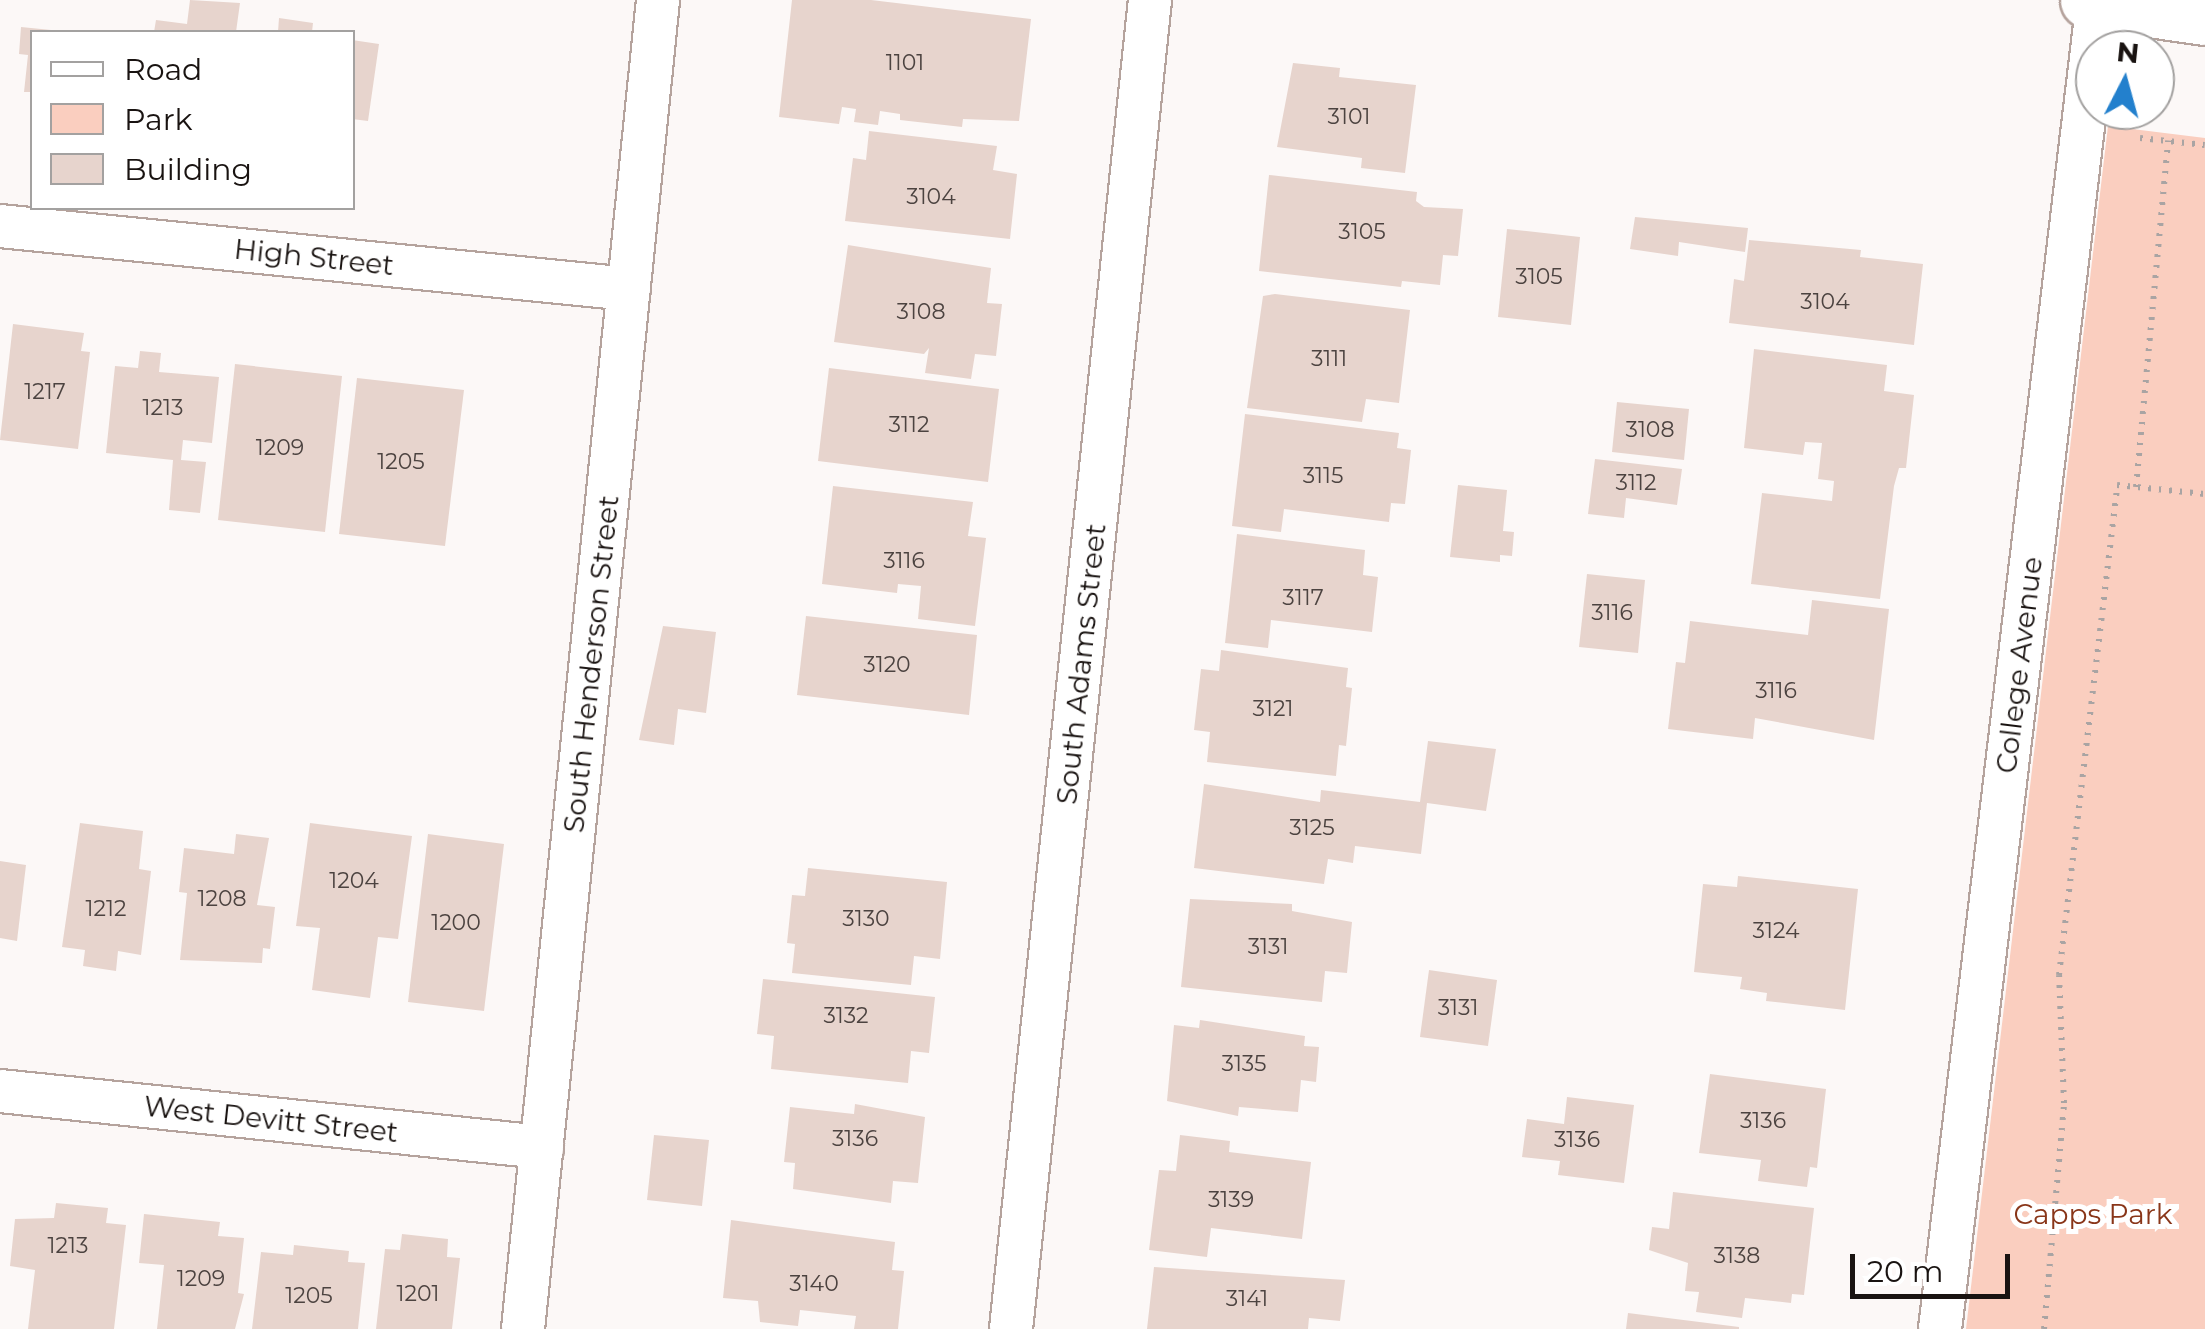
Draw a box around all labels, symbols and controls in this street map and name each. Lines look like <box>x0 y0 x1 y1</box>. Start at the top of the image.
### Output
legend <box>30 30 355 210</box>
north arrow <box>2075 30 2175 130</box>
text: N <box>2115 34 2141 70</box>
house number: 1101 <box>886 50 924 76</box>
text: Road <box>124 51 202 88</box>
text: Park <box>124 101 193 138</box>
house number: 3101 <box>1328 104 1370 130</box>
text: Building <box>124 151 252 188</box>
house number: 3104 <box>906 184 956 210</box>
house number: 3105 <box>1338 219 1386 245</box>
street label: High Street <box>232 232 396 282</box>
house number: 3105 <box>1515 264 1563 290</box>
house number: 3104 <box>1800 289 1850 315</box>
house number: 3108 <box>897 299 945 325</box>
house number: 3111 <box>1311 346 1347 372</box>
house number: 1217 <box>24 379 66 405</box>
house number: 1213 <box>143 395 183 421</box>
house number: 3112 <box>889 412 929 438</box>
house number: 3108 <box>1626 417 1674 443</box>
house number: 1209 <box>256 435 304 461</box>
house number: 1205 <box>377 449 425 475</box>
house number: 3115 <box>1303 463 1343 489</box>
house number: 3112 <box>1616 470 1656 496</box>
street label: South Henderson Street <box>557 494 625 834</box>
street label: South Adams Street <box>1050 522 1112 806</box>
house number: 3116 <box>883 548 925 574</box>
street label: College Avenue <box>1989 555 2049 775</box>
house number: 3117 <box>1282 585 1324 611</box>
house number: 3116 <box>1591 600 1633 626</box>
house number: 3120 <box>863 652 911 678</box>
house number: 3116 <box>1755 678 1797 704</box>
house number: 3121 <box>1253 696 1293 722</box>
house number: 3125 <box>1289 815 1335 841</box>
house number: 1204 <box>329 868 379 894</box>
house number: 1208 <box>198 886 246 912</box>
house number: 1212 <box>86 896 126 922</box>
house number: 3130 <box>842 906 890 932</box>
house number: 1200 <box>431 910 481 936</box>
house number: 3124 <box>1753 918 1799 944</box>
house number: 3131 <box>1248 934 1288 960</box>
house number: 3131 <box>1438 995 1478 1021</box>
house number: 3132 <box>823 1003 869 1029</box>
house number: 3135 <box>1222 1051 1266 1077</box>
street label: West Devitt Street <box>142 1089 400 1149</box>
house number: 3136 <box>1740 1108 1786 1134</box>
house number: 3136 <box>832 1126 878 1152</box>
house number: 3136 <box>1554 1127 1600 1153</box>
house number: 3139 <box>1208 1187 1254 1213</box>
park label: Capps Park <box>2013 1197 2173 1231</box>
house number: 1213 <box>48 1233 88 1259</box>
scale bar <box>1855 1234 2015 1296</box>
house number: 3138 <box>1714 1243 1760 1269</box>
text: 20 m <box>1867 1253 1944 1290</box>
house number: 1209 <box>177 1266 225 1292</box>
house number: 3140 <box>789 1271 839 1297</box>
house number: 1201 <box>397 1281 439 1307</box>
house number: 1205 <box>285 1283 333 1309</box>
house number: 3141 <box>1226 1286 1268 1312</box>

